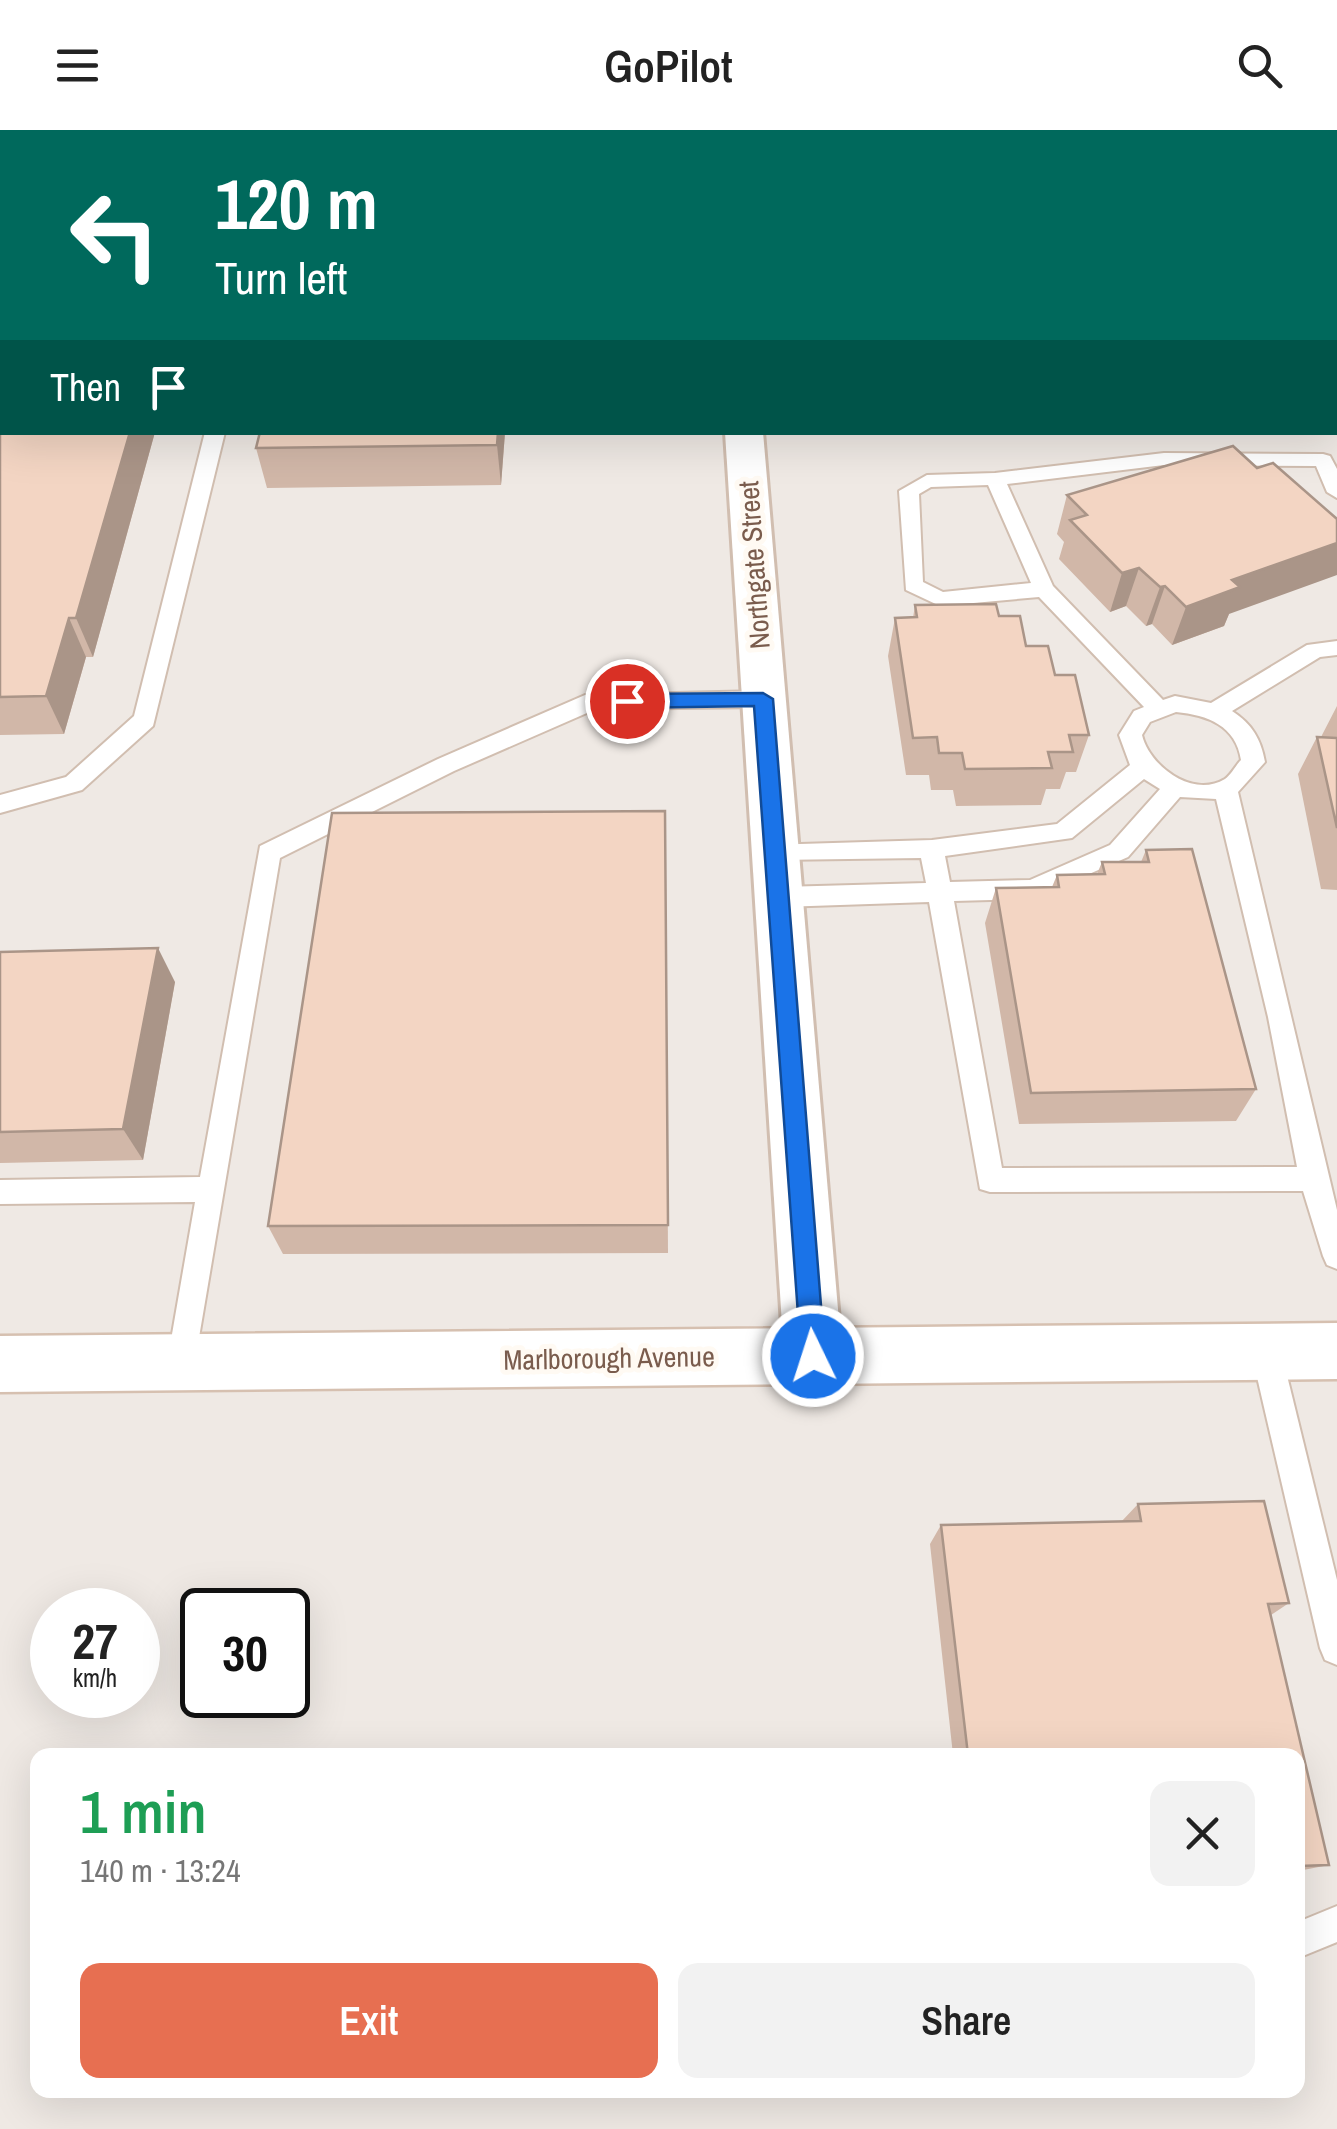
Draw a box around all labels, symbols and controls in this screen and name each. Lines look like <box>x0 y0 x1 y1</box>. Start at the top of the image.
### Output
text: GoPilot <box>604 35 733 96</box>
icon: menu <box>50 38 105 93</box>
icon: search <box>1232 38 1287 93</box>
text: 120 m <box>215 157 378 251</box>
icon: left <box>50 170 180 300</box>
text: Turn left <box>215 247 347 308</box>
icon: arrive <box>141 360 196 415</box>
text: Then <box>50 362 121 413</box>
street label: Northgate Street <box>729 480 779 650</box>
pin <box>585 659 670 744</box>
icon: arrive <box>600 674 655 729</box>
position arrow <box>761 1304 865 1408</box>
street label: Marlborough Avenue <box>503 1337 715 1379</box>
speed limit sign: 30 <box>180 1588 310 1718</box>
text: 27 <box>72 1607 118 1675</box>
text: km/h <box>73 1661 117 1695</box>
text: 1 min <box>80 1771 207 1852</box>
button: close <box>1150 1781 1255 1886</box>
text: 140 m · 13:24 <box>80 1849 240 1892</box>
button: Exit <box>80 1963 658 2078</box>
button: Share <box>678 1963 1255 2078</box>

